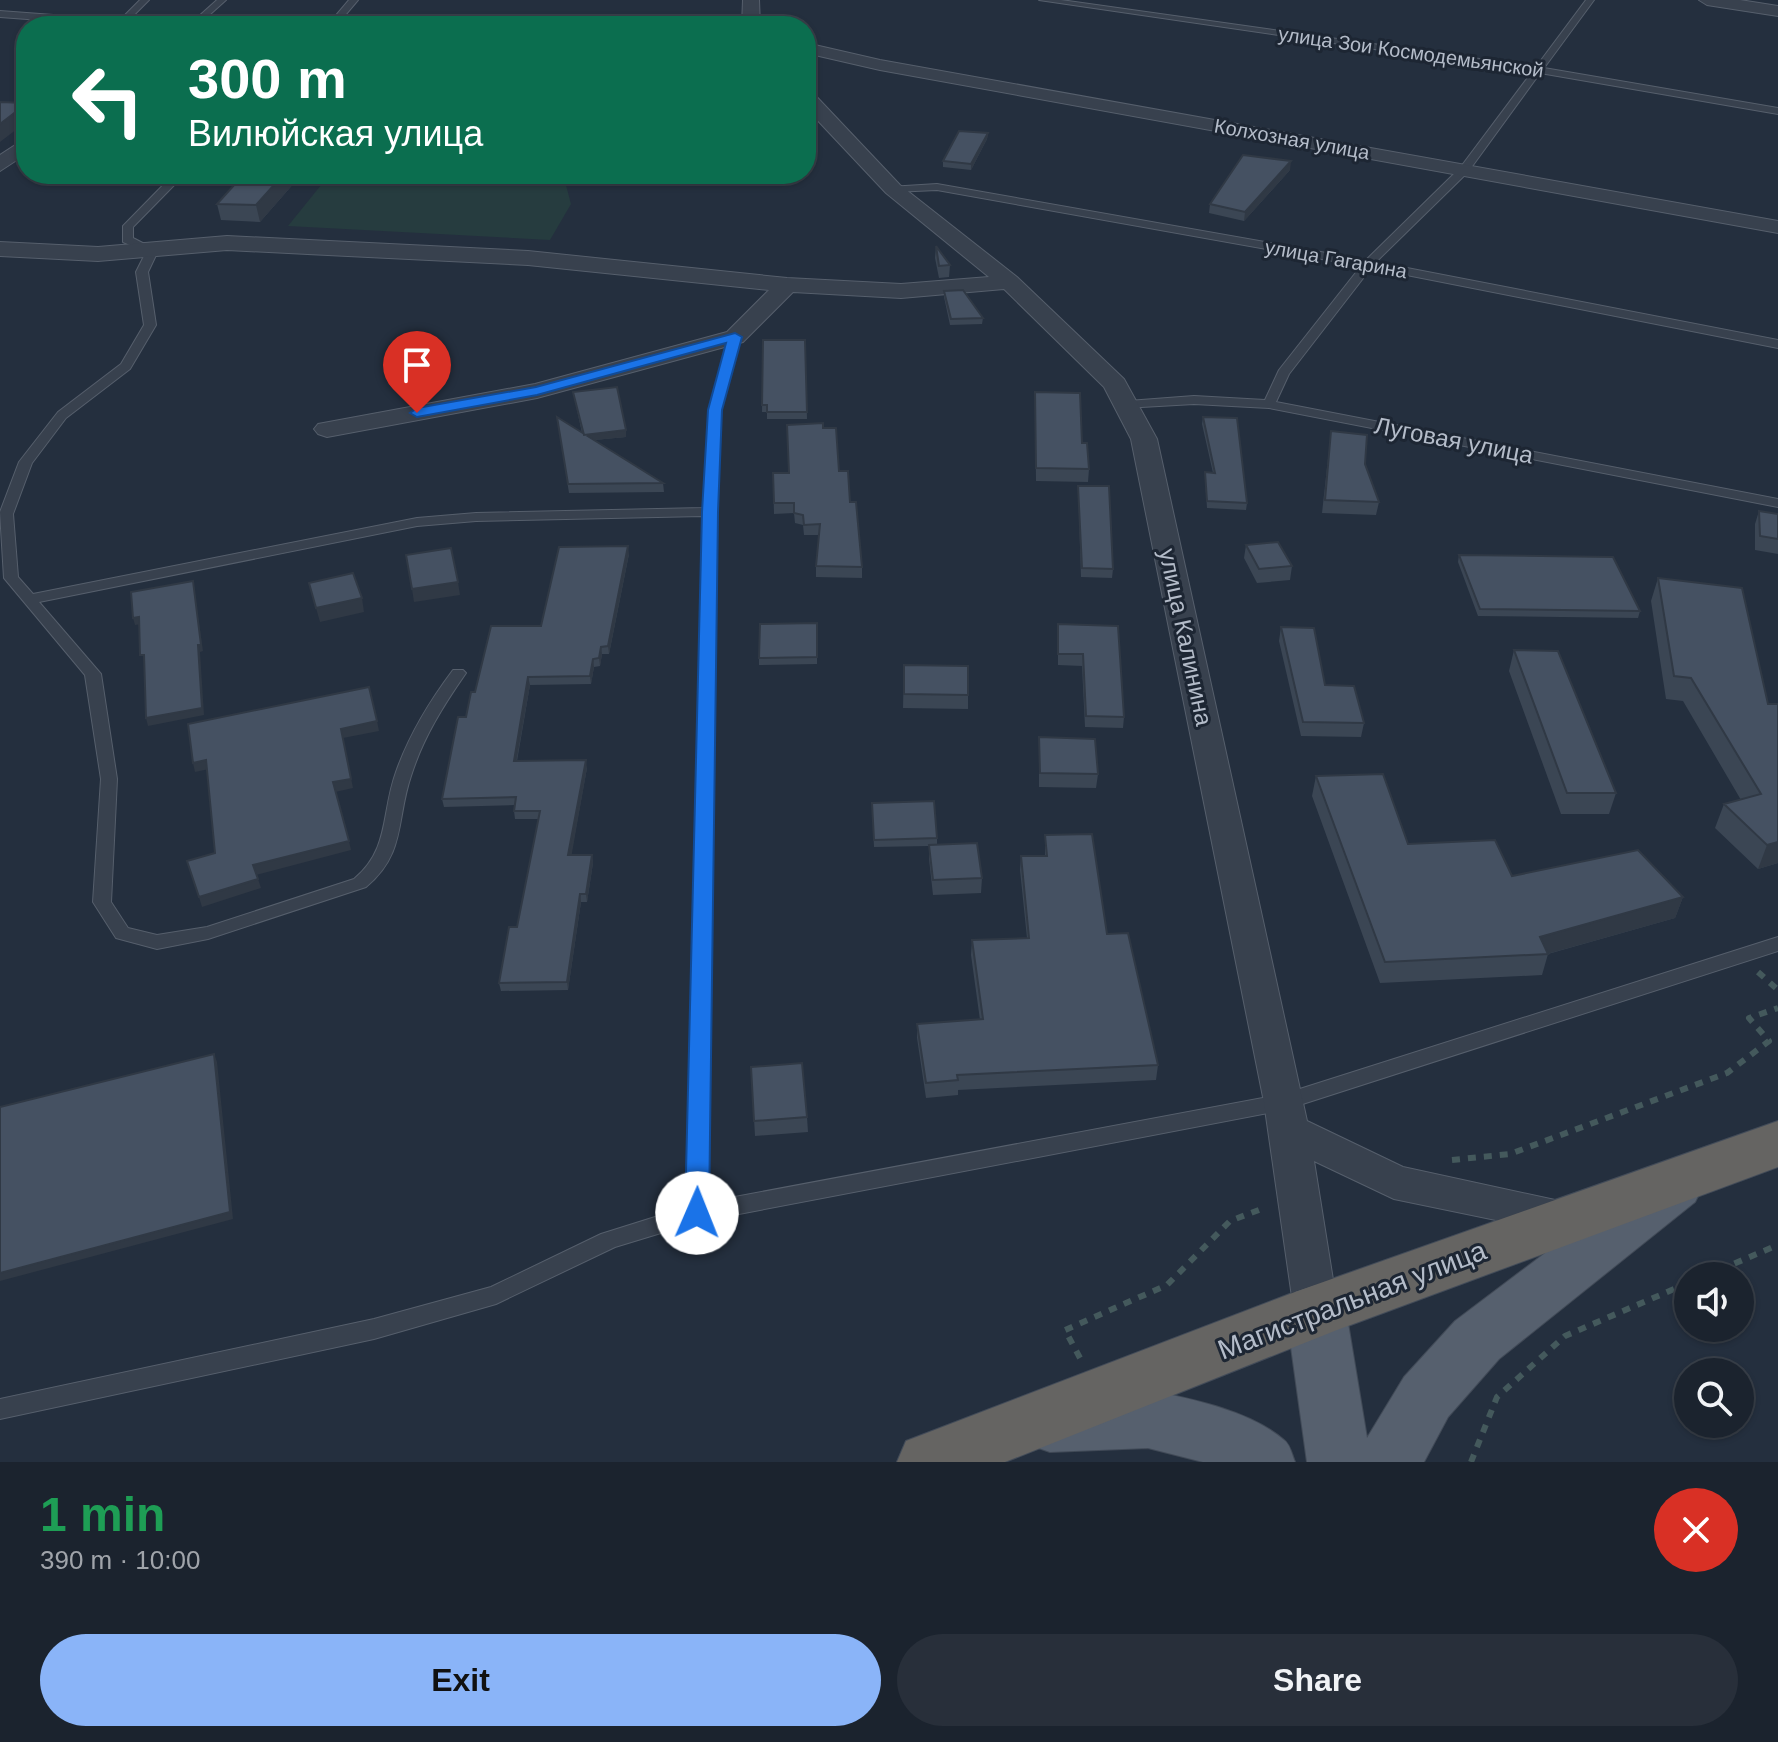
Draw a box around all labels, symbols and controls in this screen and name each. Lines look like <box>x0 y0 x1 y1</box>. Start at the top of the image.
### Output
street label: улица Зои Космодемьянской <box>1277 22 1545 82</box>
text: 300 m <box>188 47 347 110</box>
icon: left <box>56 48 160 152</box>
text: Вилюйская улица <box>188 113 483 154</box>
street label: Колхозная улица <box>1213 115 1372 164</box>
street label: улица Гагарина <box>1263 236 1410 282</box>
pin <box>383 331 451 413</box>
icon: arrive <box>395 343 439 387</box>
street label: Луговая улица <box>1372 411 1536 469</box>
street label: улица Калинина <box>1154 546 1218 729</box>
position arrow <box>655 1171 739 1255</box>
street label: Магистральная улица <box>1213 1234 1491 1366</box>
map controls <box>1674 1262 1754 1438</box>
button: sound <box>1674 1262 1754 1342</box>
button: search <box>1674 1358 1754 1438</box>
text: 1 min <box>40 1488 165 1541</box>
button: close <box>1654 1488 1738 1572</box>
text: 390 m · 10:00 <box>40 1545 200 1575</box>
button: Exit <box>40 1634 881 1726</box>
button: Share <box>897 1634 1738 1726</box>

